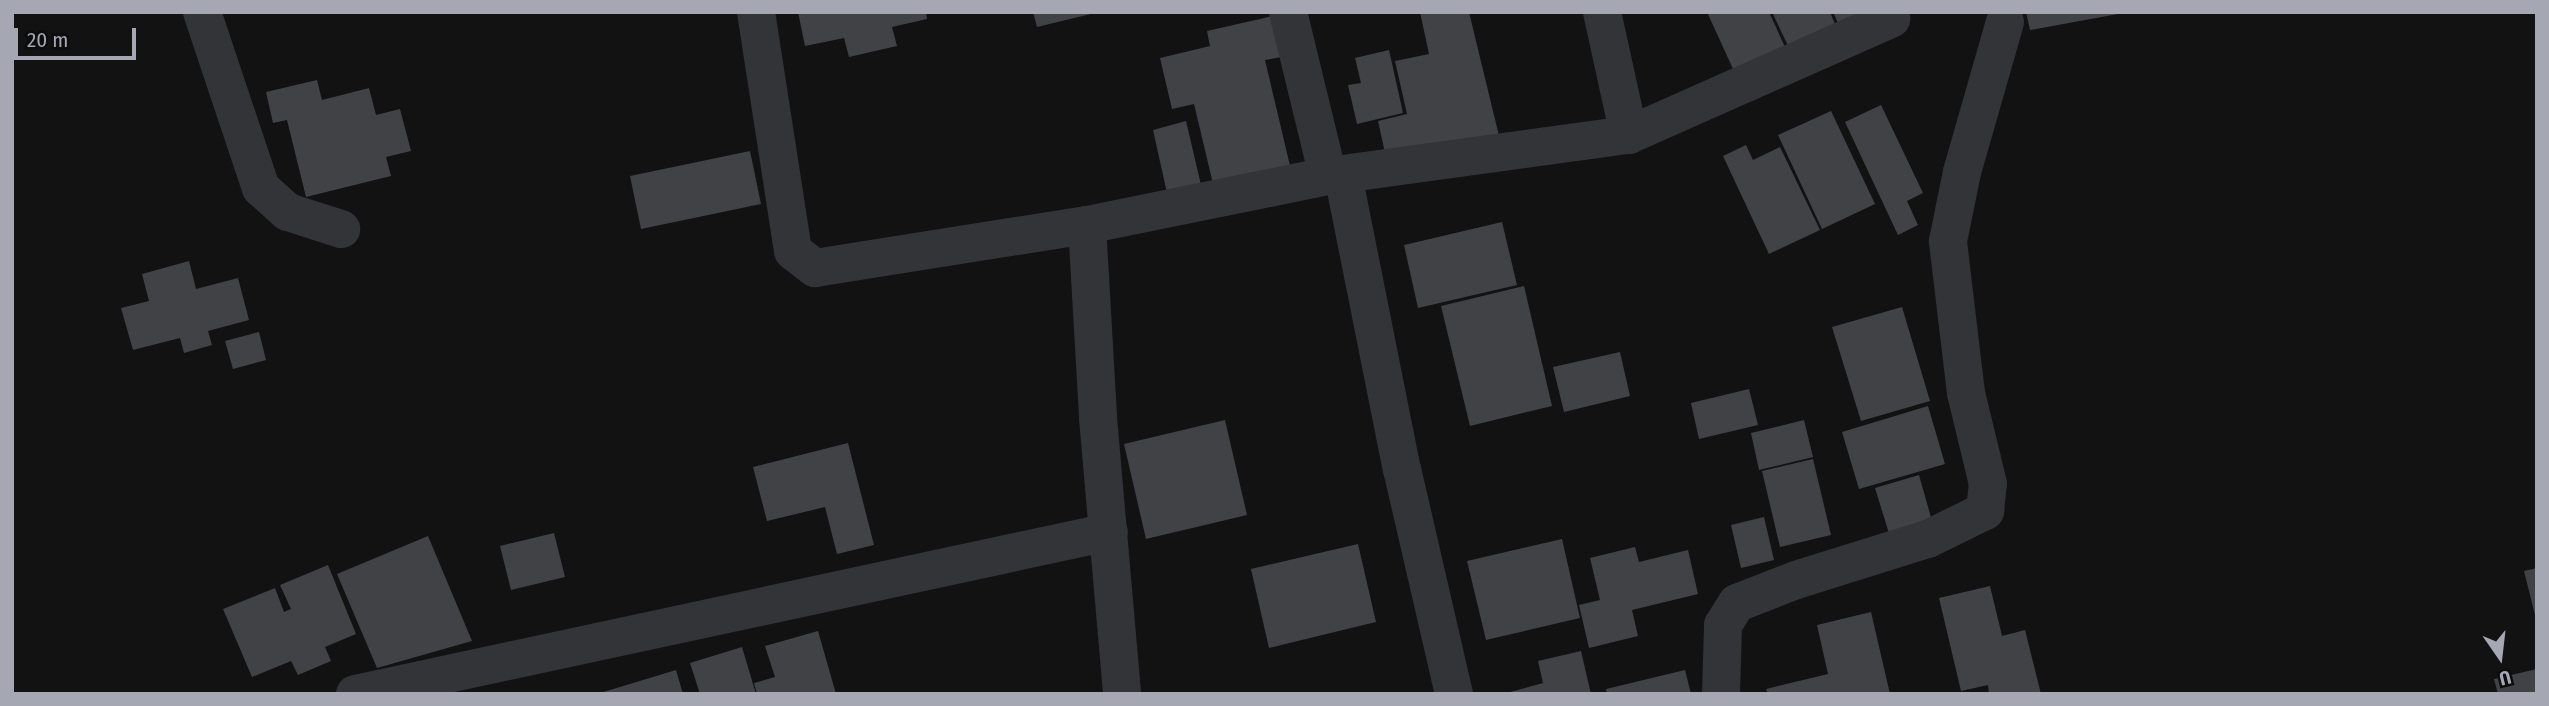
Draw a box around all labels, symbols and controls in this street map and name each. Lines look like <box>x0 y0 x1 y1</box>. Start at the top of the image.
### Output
scale bar <box>18 14 140 58</box>
text: 20 m <box>27 27 68 53</box>
north arrow <box>2465 622 2535 692</box>
text: U <box>2497 665 2513 690</box>

